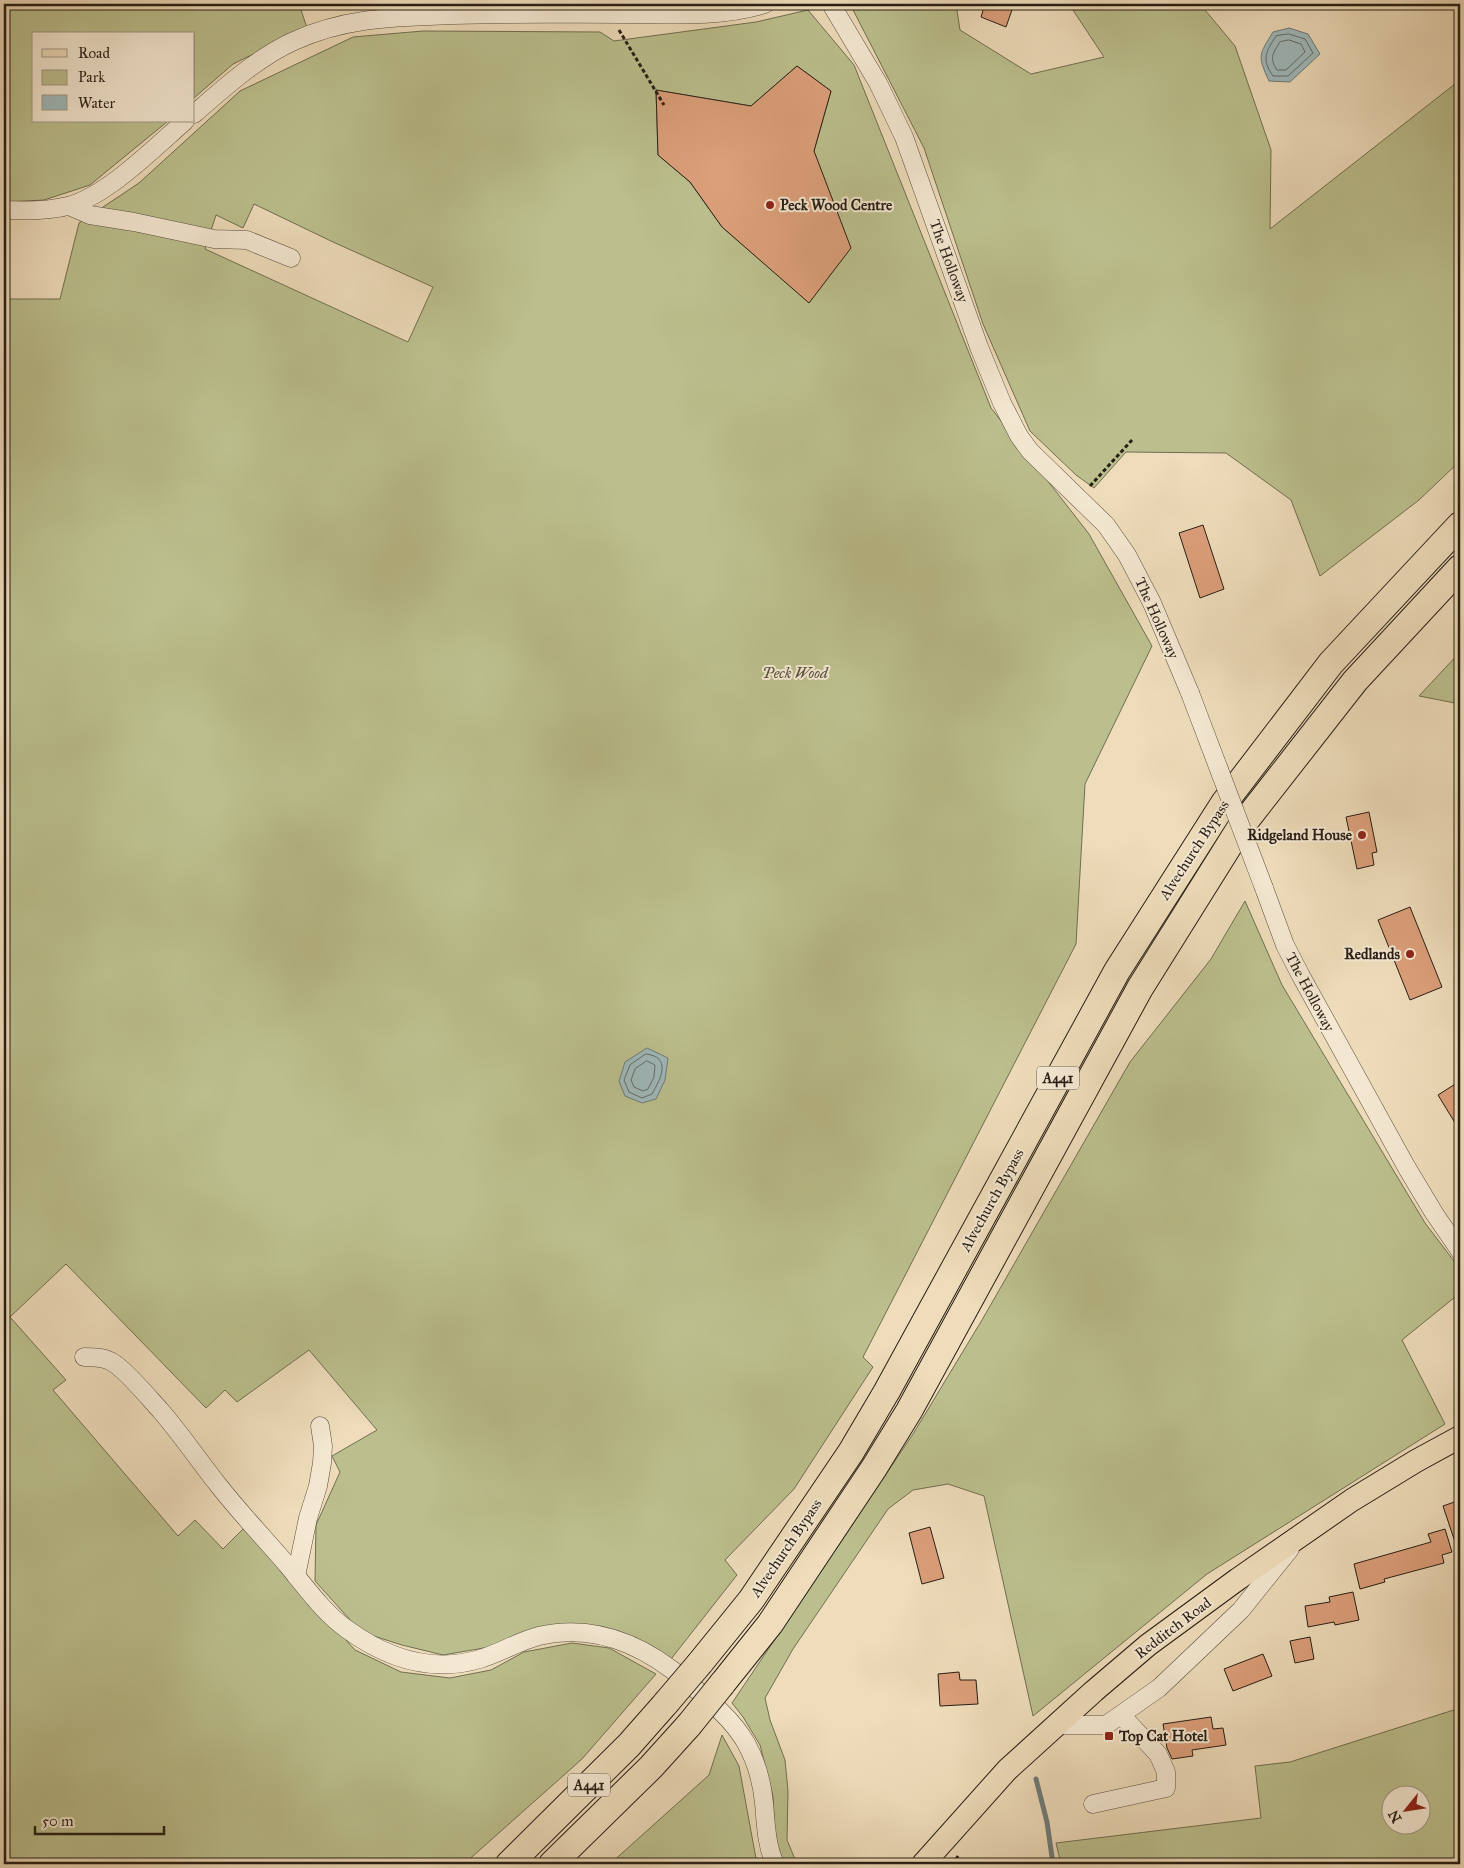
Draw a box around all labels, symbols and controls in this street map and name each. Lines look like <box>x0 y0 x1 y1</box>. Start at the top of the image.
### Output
legend <box>32 32 195 122</box>
text: Road <box>78 44 110 62</box>
text: Park <box>78 68 105 86</box>
text: Water <box>78 94 115 112</box>
place label: Peck Wood Centre <box>780 196 893 214</box>
marker: Peck Wood Centre <box>764 199 776 211</box>
street label: The Holloway <box>926 217 973 306</box>
street label: The Holloway <box>1131 575 1183 662</box>
park label: Peck Wood <box>762 664 829 682</box>
street label: Alvechurch Bypass <box>1155 797 1233 904</box>
place label: Ridgeland House <box>1247 826 1353 845</box>
marker: Ridgeland House <box>1356 829 1368 841</box>
place label: Redlands <box>1344 945 1401 963</box>
marker: Redlands <box>1404 948 1416 960</box>
street label: The Holloway <box>1282 949 1339 1036</box>
road number: A441 <box>1037 1066 1079 1090</box>
street label: Alvechurch Bypass <box>956 1145 1028 1256</box>
street label: Alvechurch Bypass <box>746 1495 826 1602</box>
street label: Redditch Road <box>1131 1593 1215 1663</box>
place label: Top Cat Hotel <box>1118 1727 1209 1746</box>
marker: Top Cat Hotel <box>1103 1730 1115 1742</box>
road number: A441 <box>568 1774 610 1796</box>
north arrow <box>1382 1786 1432 1836</box>
scale bar <box>35 1803 164 1835</box>
text: N <box>1385 1807 1406 1826</box>
text: 50 m <box>42 1812 74 1830</box>

